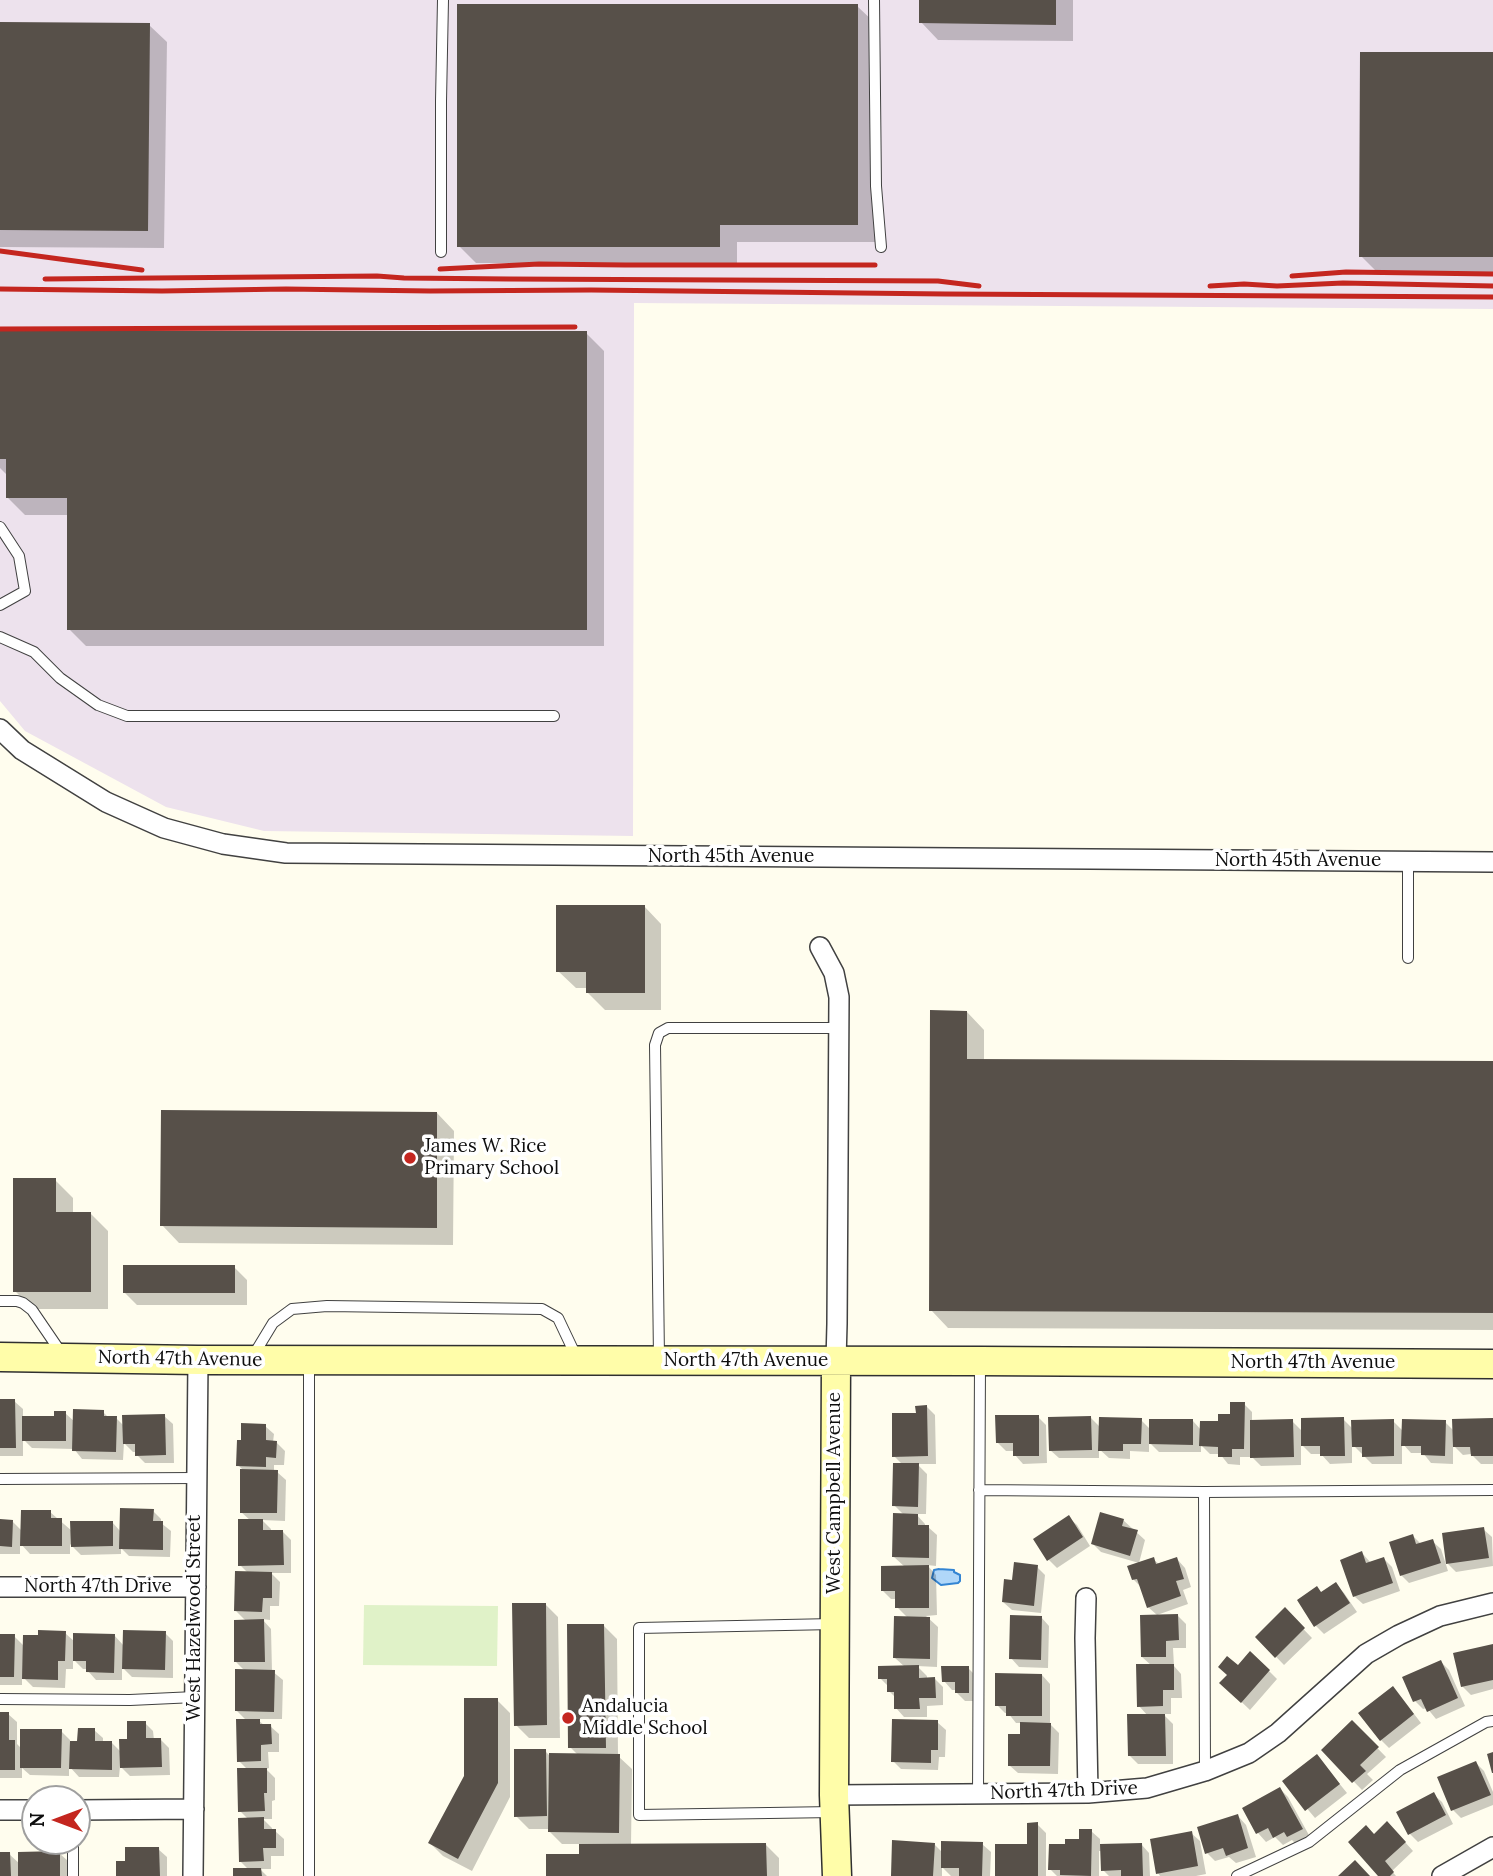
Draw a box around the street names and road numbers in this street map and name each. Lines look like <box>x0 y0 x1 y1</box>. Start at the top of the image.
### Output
street label: North 45th Avenue <box>648 846 814 868</box>
street label: North 45th Avenue <box>1215 850 1381 872</box>
street label: North 47th Avenue <box>97 1346 263 1372</box>
street label: North 47th Avenue <box>664 1350 828 1372</box>
street label: North 47th Avenue <box>1231 1352 1395 1374</box>
street label: West Campbell Avenue <box>824 1392 846 1594</box>
street label: West Hazelwood Street <box>184 1515 206 1721</box>
street label: North 47th Drive <box>24 1576 172 1598</box>
street label: North 47th Drive <box>990 1777 1138 1805</box>

